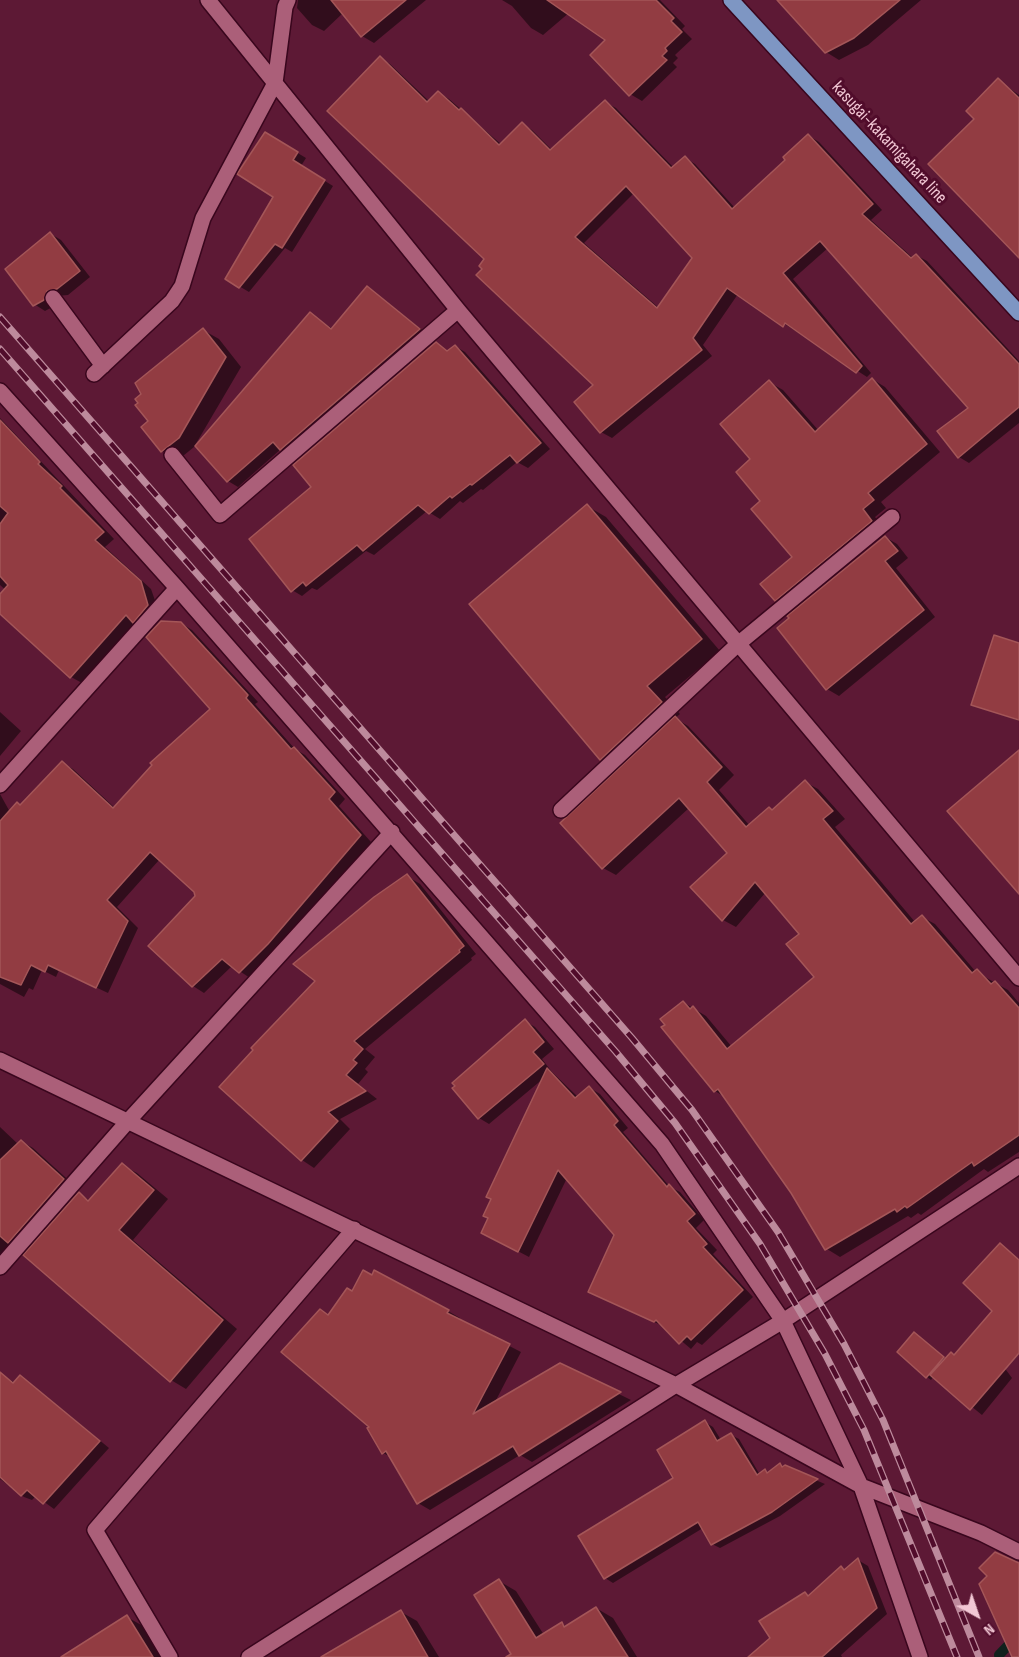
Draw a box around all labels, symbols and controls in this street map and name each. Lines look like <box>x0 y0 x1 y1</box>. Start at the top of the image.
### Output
street label: kasugai-kakamigahara line <box>827 77 951 209</box>
north arrow <box>947 1585 1007 1645</box>
text: N <box>980 1619 998 1639</box>

